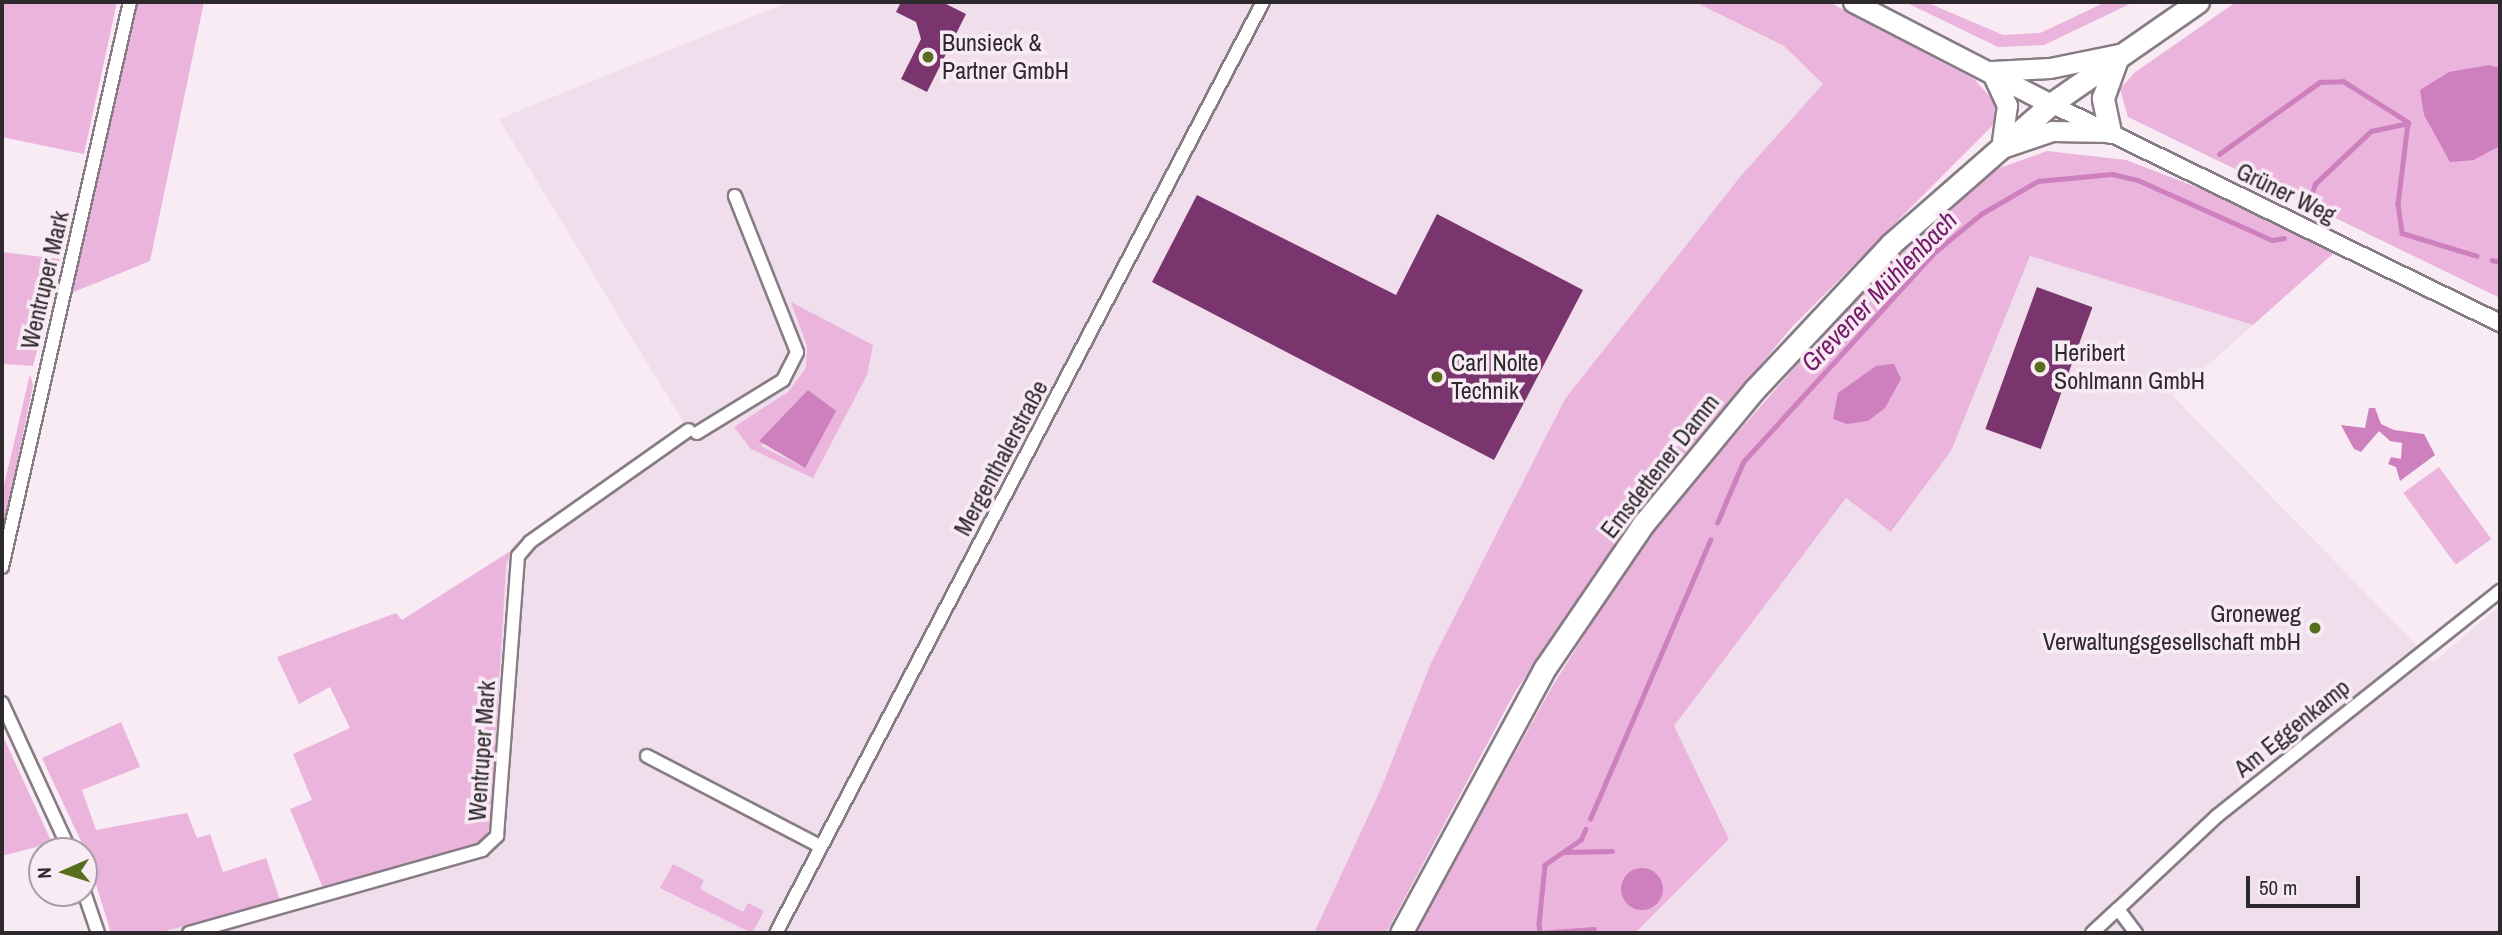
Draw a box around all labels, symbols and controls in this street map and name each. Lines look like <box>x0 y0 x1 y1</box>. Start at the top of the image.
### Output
place label: Bunsieck & Partner GmbH <box>942 29 1069 85</box>
marker: Bunsieck & Partner GmbH <box>920 49 936 65</box>
street label: Grüner Weg <box>2232 157 2340 229</box>
water label: Grevener Mühlenbach <box>1795 204 1963 378</box>
street label: Wentruper Mark <box>15 208 75 352</box>
place label: Heribert Sohlmann GmbH <box>2054 339 2205 395</box>
place label: Carl Nolte Technik <box>1451 349 1538 405</box>
marker: Heribert Sohlmann GmbH <box>2032 359 2048 375</box>
marker: Carl Nolte Technik <box>1429 369 1445 385</box>
street label: Mergenthalerstraße <box>948 375 1054 541</box>
street label: Emsdettener Damm <box>1595 388 1725 544</box>
place label: Groneweg Verwaltungsgesellschaft mbH <box>2043 600 2301 656</box>
marker: Groneweg Verwaltungsgesellschaft mbH <box>2307 620 2323 636</box>
street label: Am Eggenkamp <box>2229 673 2355 783</box>
street label: Wentruper Mark <box>463 680 501 822</box>
north arrow <box>28 837 98 907</box>
scale bar <box>2250 862 2364 906</box>
text: N <box>31 867 57 879</box>
text: 50 m <box>2259 873 2297 902</box>

